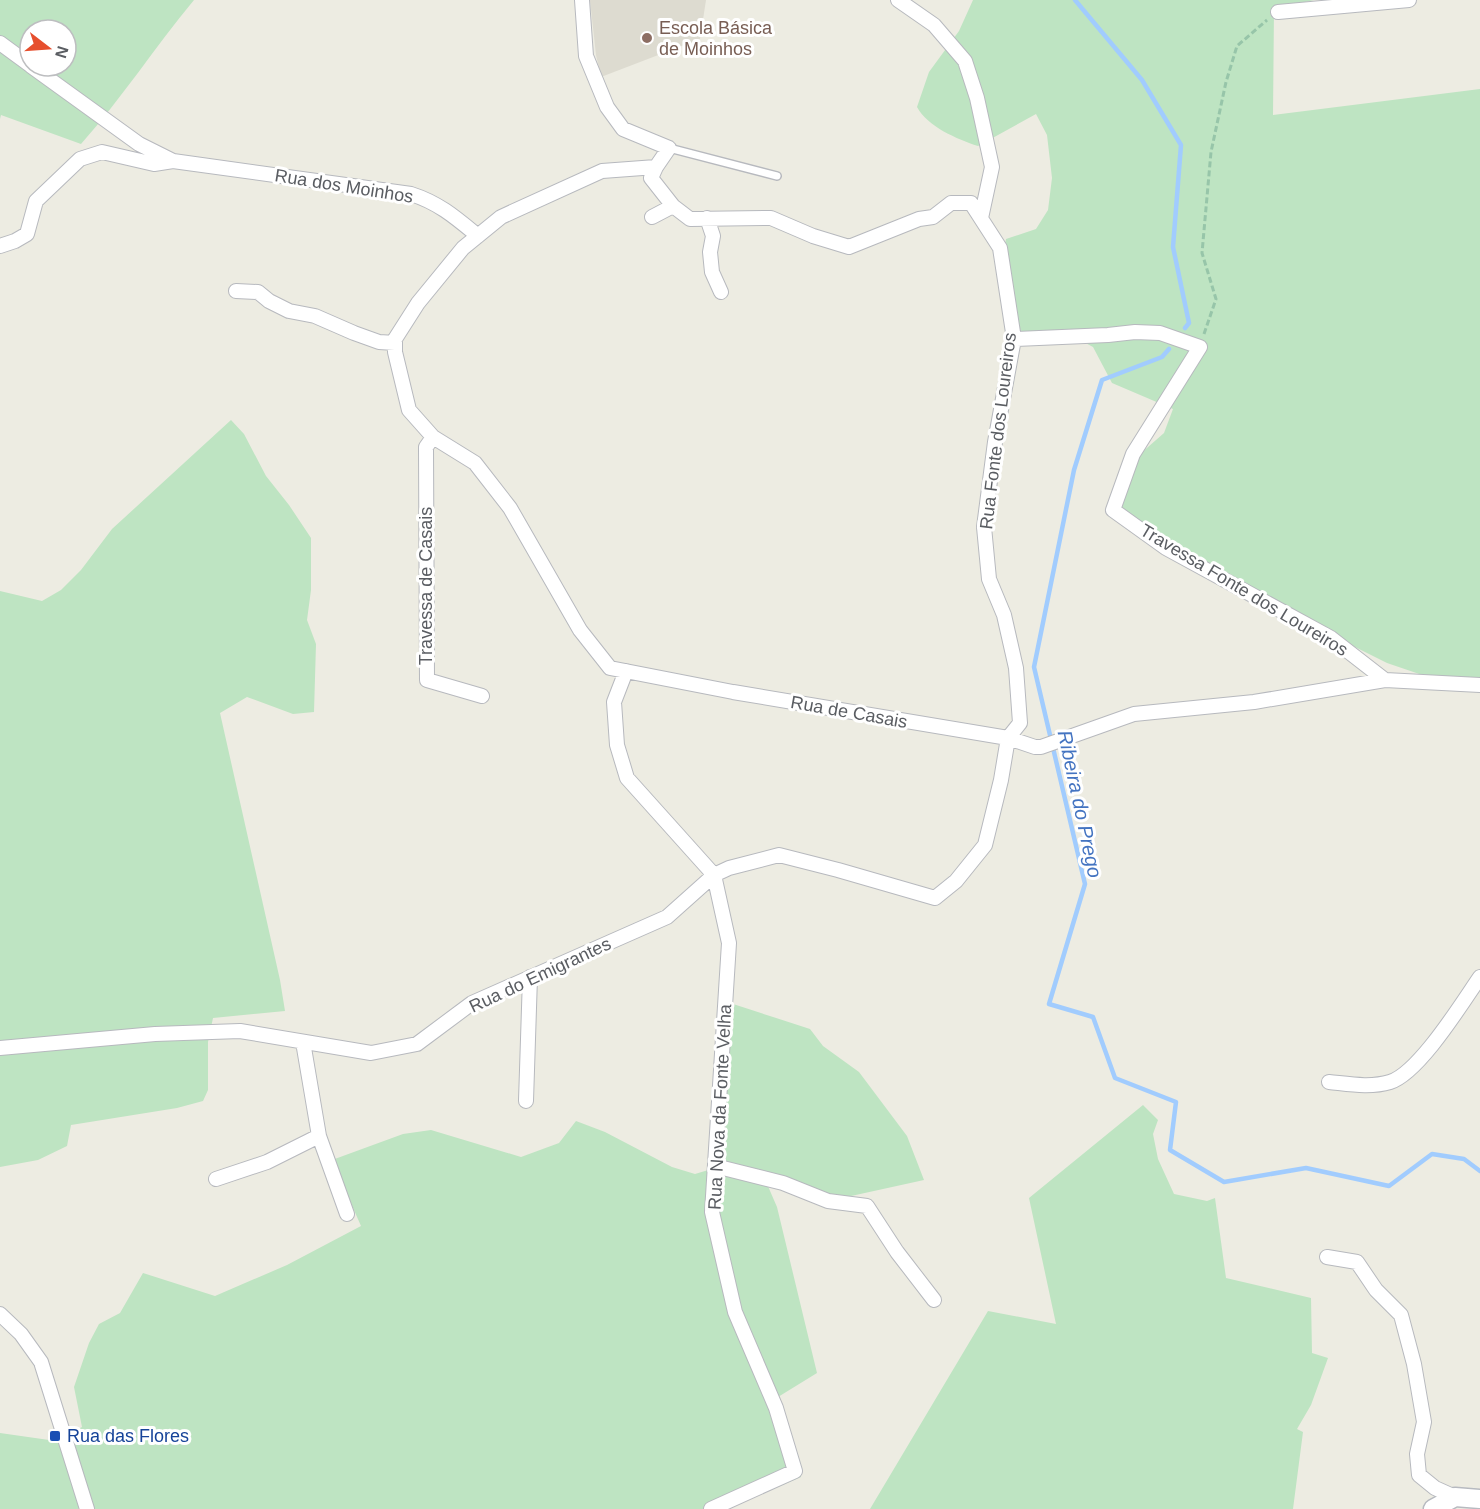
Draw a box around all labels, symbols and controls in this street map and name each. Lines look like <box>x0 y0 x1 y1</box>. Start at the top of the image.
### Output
north arrow <box>18 18 78 78</box>
place label: Escola Básica de Moinhos <box>659 18 773 59</box>
marker: Escola Básica de Moinhos <box>640 31 654 45</box>
text: N <box>52 44 72 60</box>
street label: Rua dos Moinhos <box>273 165 415 207</box>
street label: Rua Fonte dos Loureiros <box>976 331 1020 531</box>
street label: Travessa de Casais <box>416 507 436 665</box>
street label: Travessa Fonte dos Loureiros <box>1137 520 1351 660</box>
street label: Rua de Casais <box>789 692 909 732</box>
water label: Ribeira do Prego <box>1054 728 1106 880</box>
street label: Rua do Emigrantes <box>466 933 614 1017</box>
street label: Rua Nova da Fonte Velha <box>705 1003 735 1210</box>
place label: Rua das Flores <box>67 1426 189 1446</box>
marker: Rua das Flores <box>48 1429 62 1443</box>

